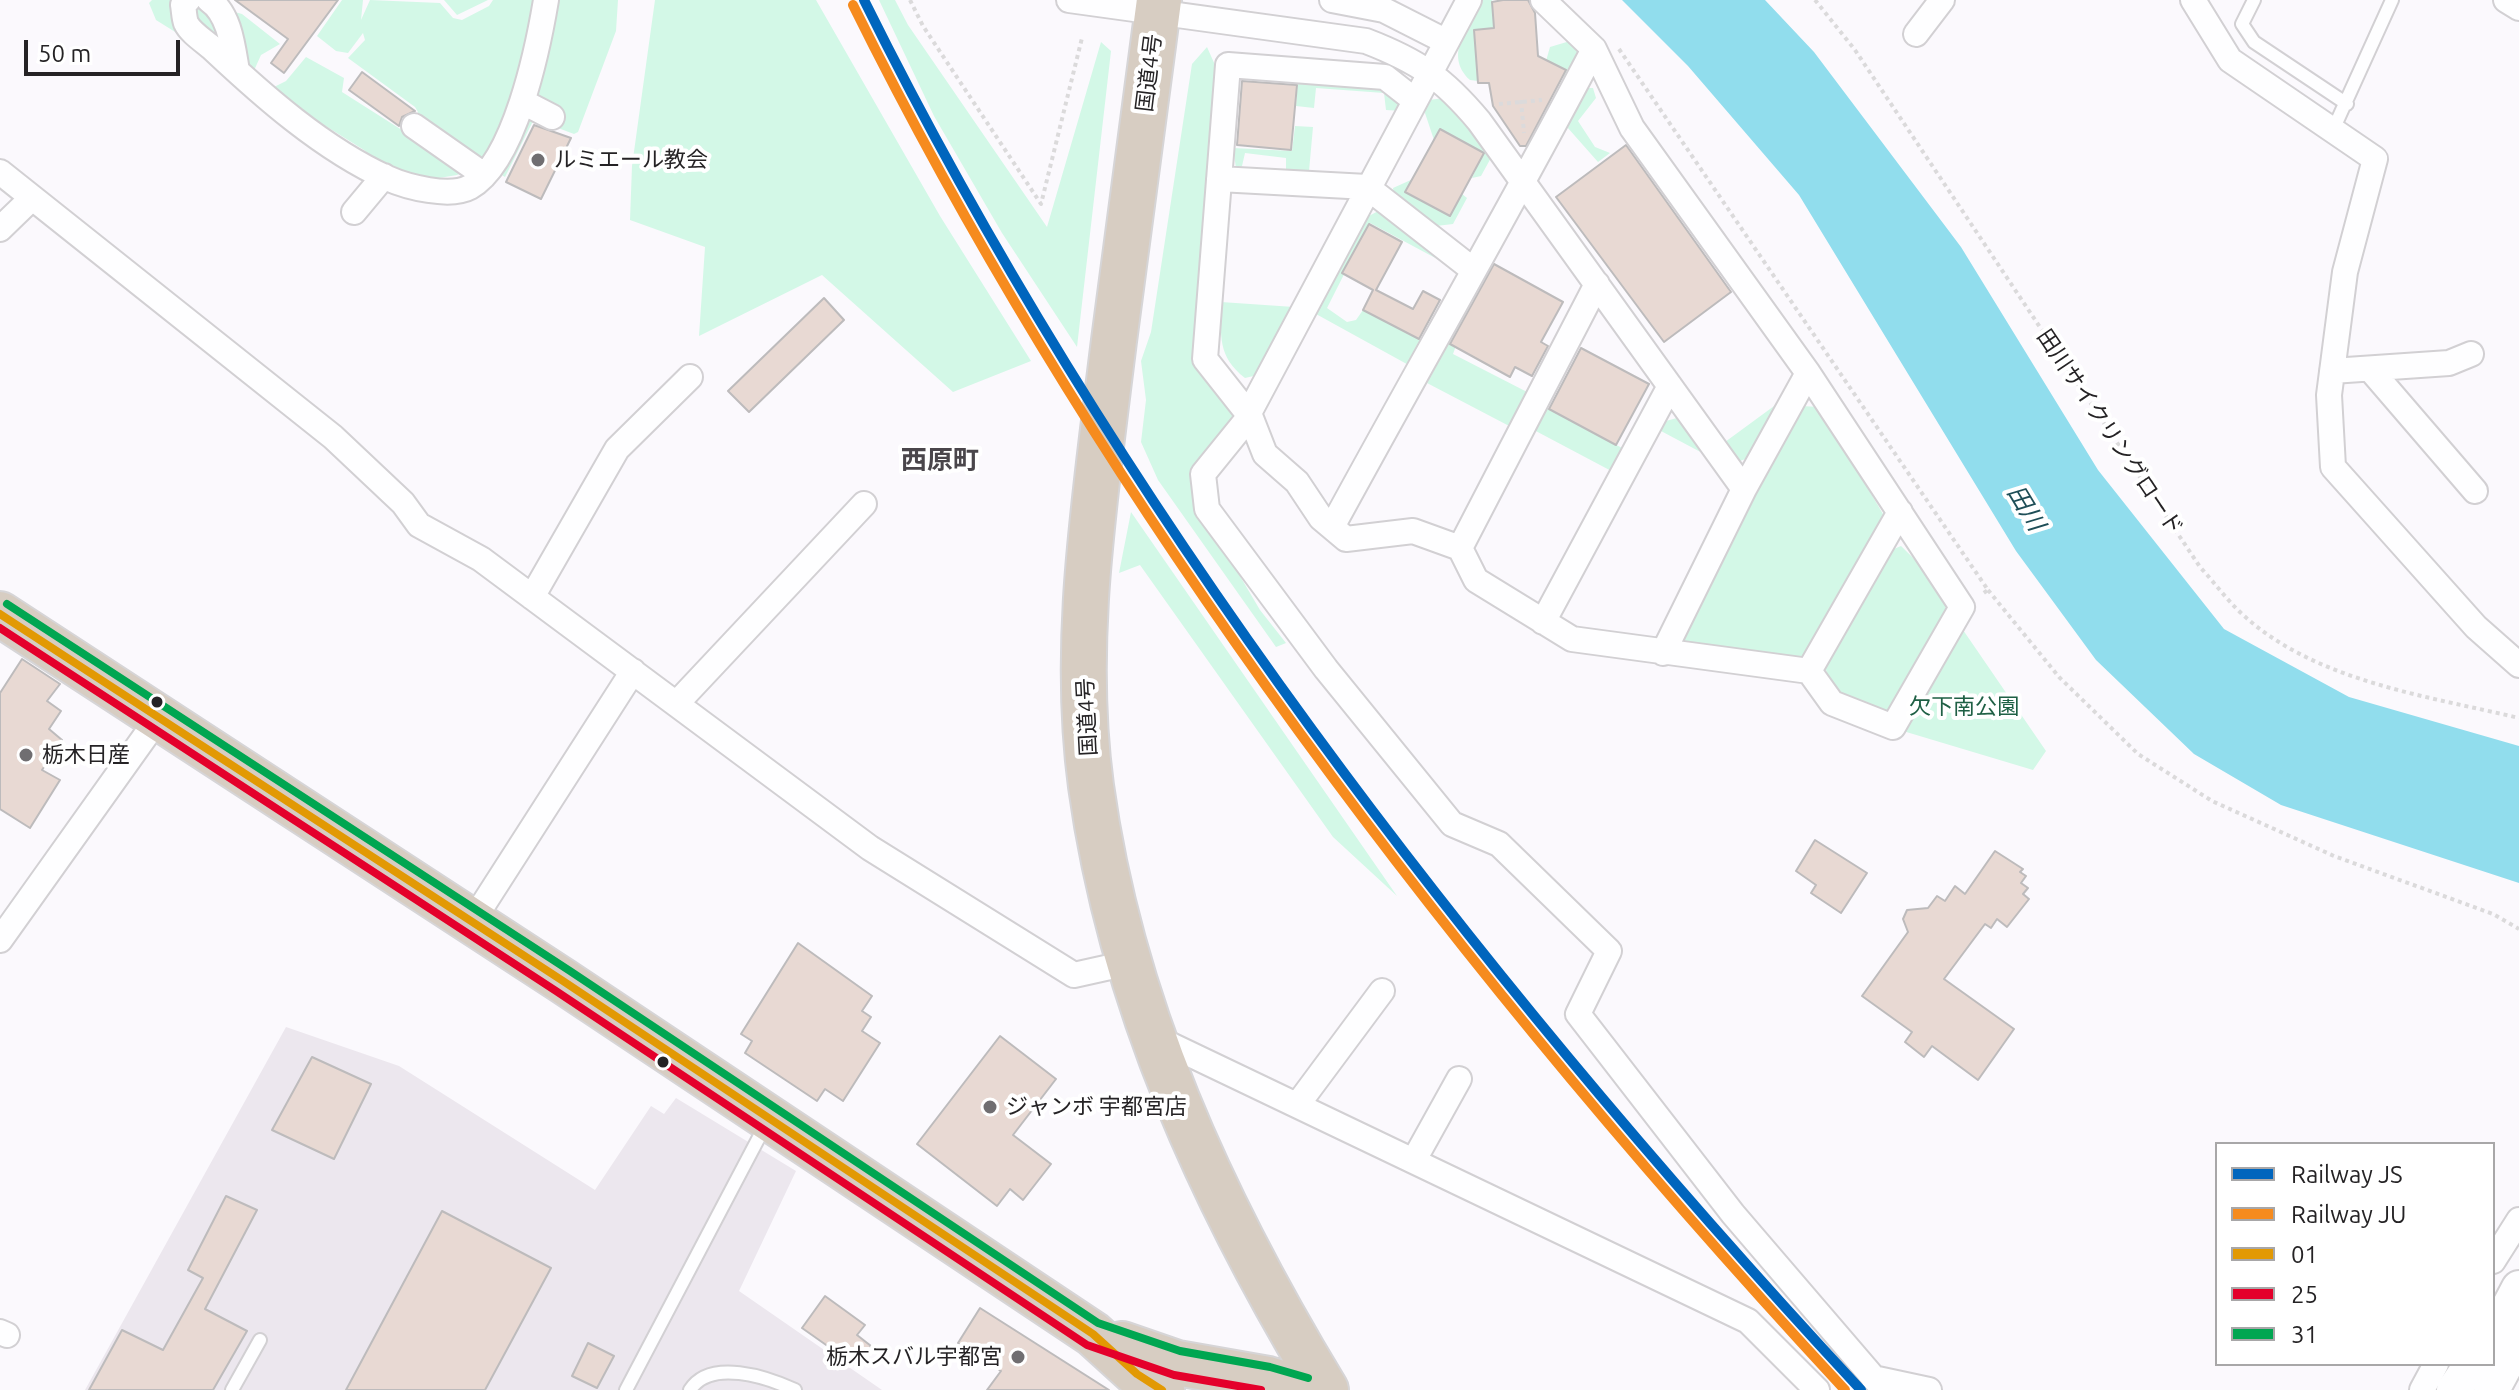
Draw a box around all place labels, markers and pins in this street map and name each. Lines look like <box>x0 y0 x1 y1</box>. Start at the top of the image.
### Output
place label: ルミエール教会 <box>554 147 708 173</box>
marker: ルミエール教会 <box>529 151 547 169</box>
unlabelled marker <box>149 694 165 710</box>
place label: 栃木日産 <box>42 742 130 768</box>
marker: 栃木日産 <box>17 746 35 764</box>
unlabelled marker <box>655 1054 671 1070</box>
place label: ジャンボ 宇都宮店 <box>1006 1094 1187 1120</box>
marker: ジャンボ 宇都宮店 <box>981 1098 999 1116</box>
place label: 栃木スバル宇都宮 <box>826 1344 1002 1370</box>
marker: 栃木スバル宇都宮 <box>1009 1348 1027 1366</box>

